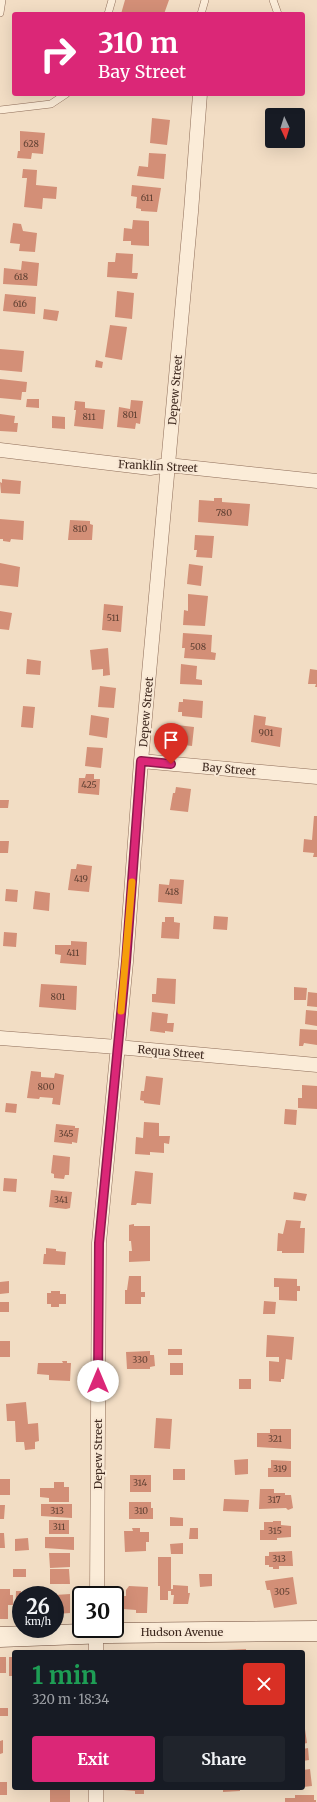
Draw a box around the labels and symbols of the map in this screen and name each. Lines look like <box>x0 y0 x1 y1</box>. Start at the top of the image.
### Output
north arrow <box>265 108 305 148</box>
house number: 628 <box>23 138 39 149</box>
house number: 611 <box>141 192 153 203</box>
house number: 618 <box>14 271 28 282</box>
house number: 616 <box>13 298 28 309</box>
street label: Depew Street <box>165 354 185 426</box>
house number: 801 <box>123 409 137 420</box>
house number: 811 <box>83 411 95 422</box>
street label: Franklin Street <box>118 457 199 475</box>
house number: 780 <box>216 507 232 518</box>
house number: 810 <box>73 523 87 534</box>
house number: 511 <box>107 612 119 623</box>
house number: 508 <box>190 641 206 652</box>
street label: Depew Street <box>136 676 156 748</box>
pin <box>154 723 188 764</box>
house number: 901 <box>259 727 273 738</box>
street label: Bay Street <box>202 760 257 778</box>
house number: 425 <box>81 779 97 790</box>
house number: 419 <box>74 873 88 884</box>
house number: 418 <box>165 886 179 897</box>
house number: 411 <box>67 947 79 958</box>
house number: 801 <box>51 991 65 1002</box>
street label: Requa Street <box>137 1042 206 1062</box>
house number: 800 <box>37 1081 55 1092</box>
house number: 345 <box>58 1128 74 1139</box>
house number: 341 <box>54 1194 68 1205</box>
house number: 330 <box>132 1354 148 1365</box>
position arrow <box>77 1360 119 1402</box>
street label: Depew Street <box>91 1418 105 1489</box>
house number: 321 <box>268 1433 282 1444</box>
house number: 319 <box>273 1463 287 1474</box>
house number: 314 <box>133 1477 147 1488</box>
house number: 317 <box>267 1494 281 1505</box>
house number: 313 <box>50 1505 64 1516</box>
house number: 310 <box>134 1505 148 1516</box>
house number: 311 <box>53 1521 65 1532</box>
house number: 315 <box>268 1525 282 1536</box>
house number: 313 <box>272 1553 286 1564</box>
speed limit sign: 30 <box>72 1586 124 1638</box>
house number: 305 <box>274 1586 290 1597</box>
street label: Hudson Avenue <box>141 1625 223 1639</box>

